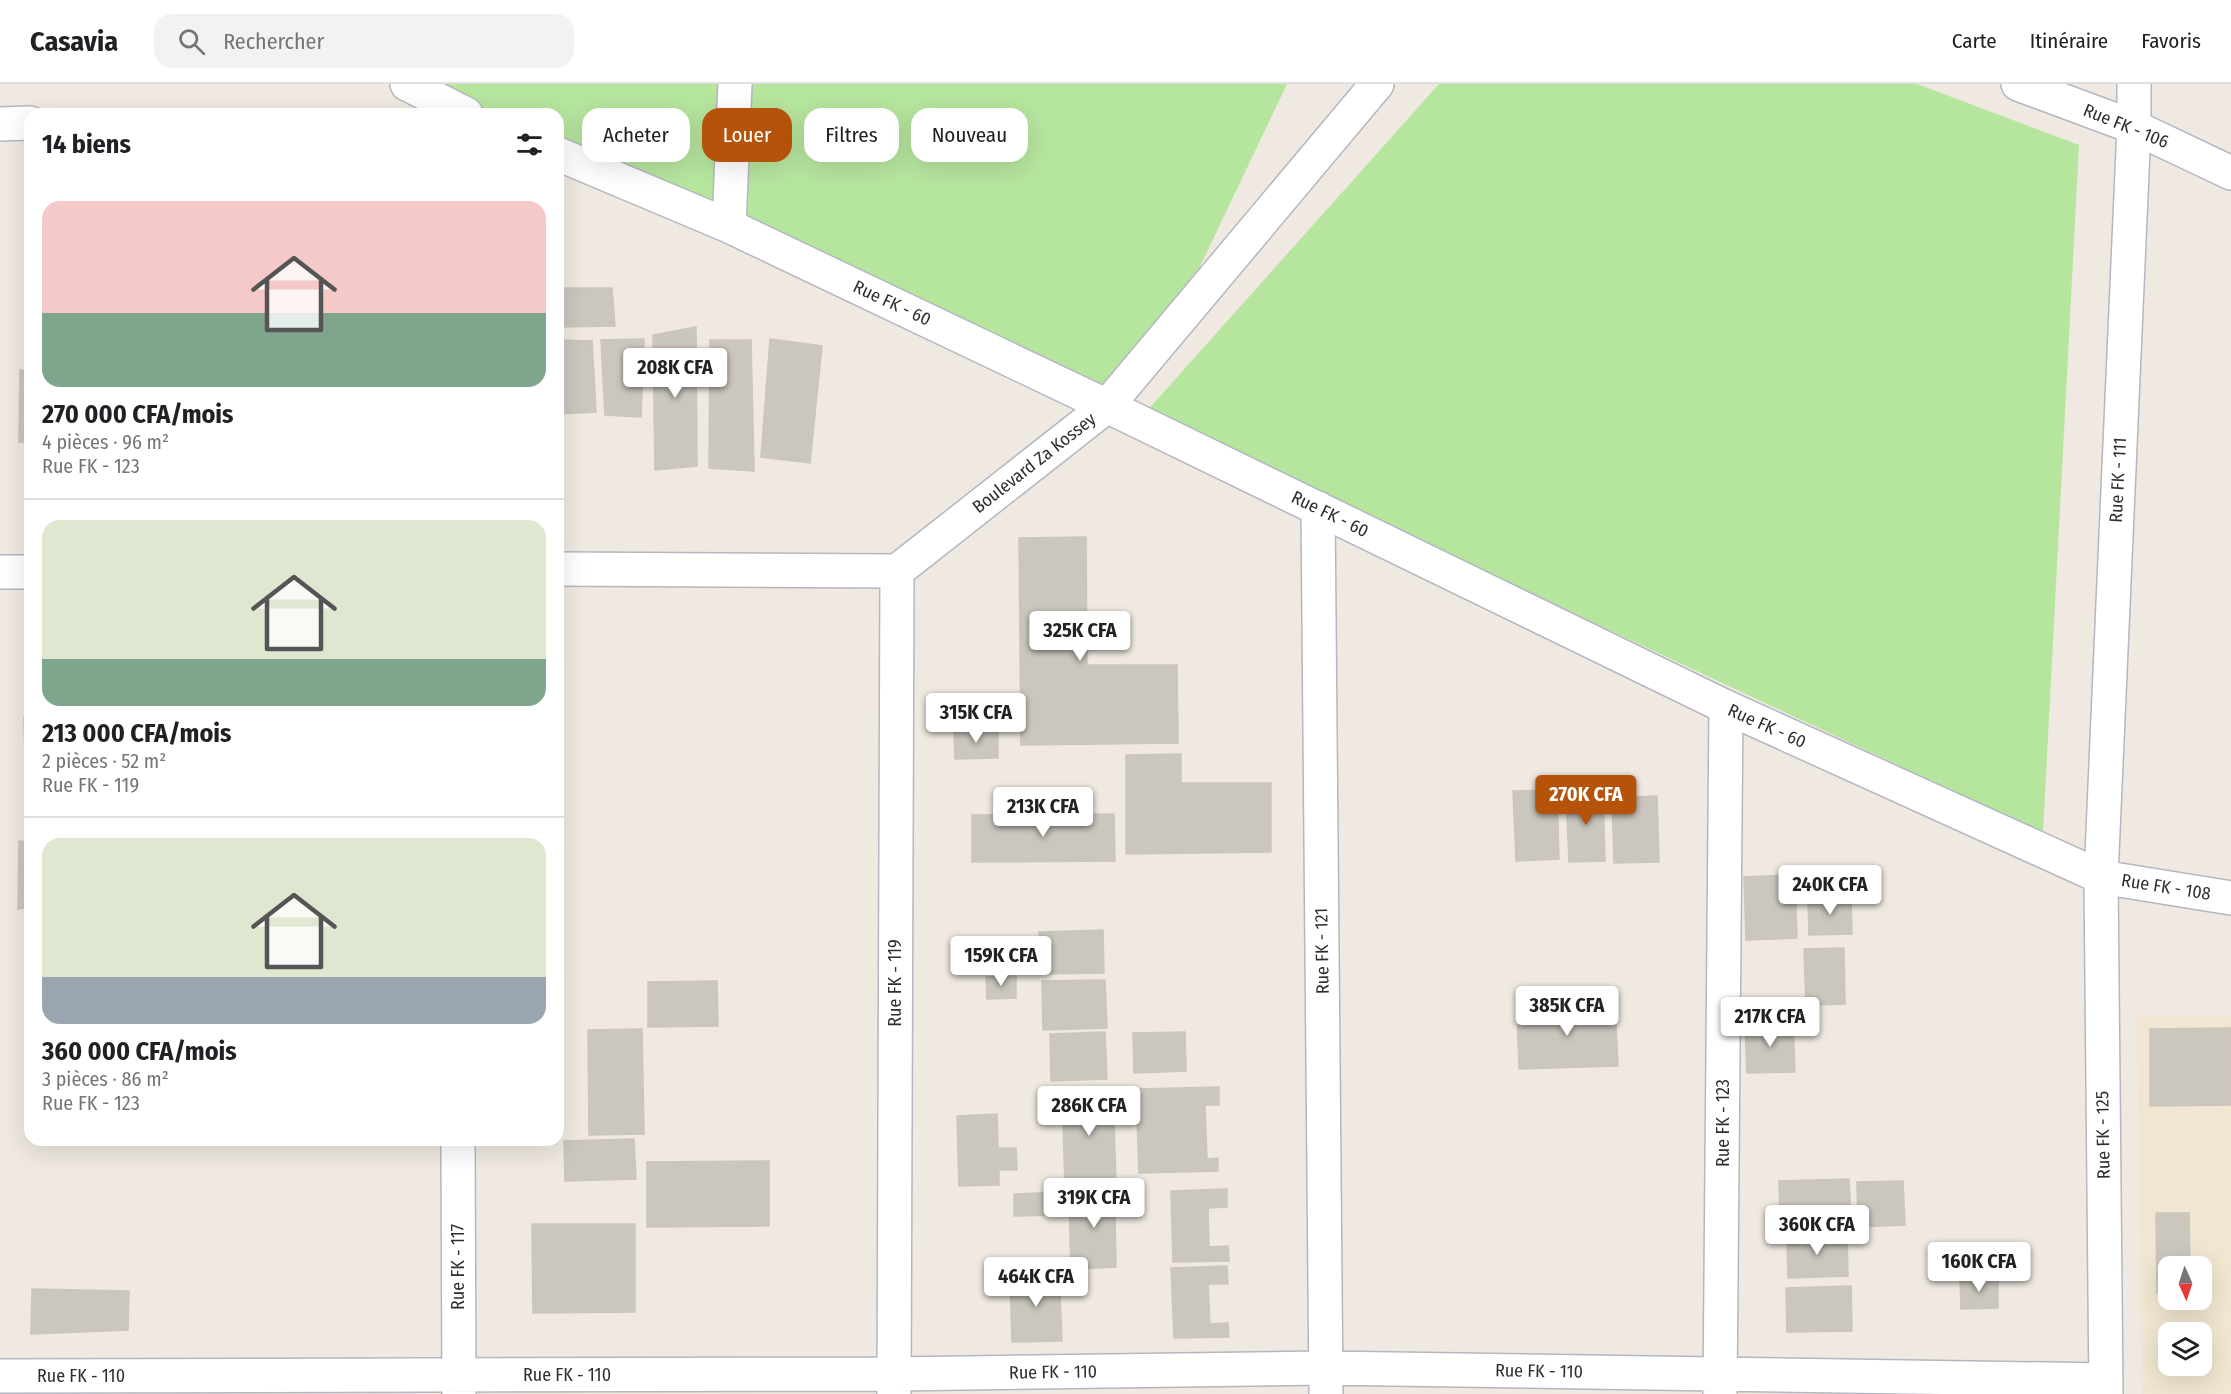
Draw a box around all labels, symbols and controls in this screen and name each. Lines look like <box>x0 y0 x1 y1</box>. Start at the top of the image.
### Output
search box <box>154 14 574 68</box>
text: Casavia <box>30 25 118 58</box>
icon: search <box>175 25 208 58</box>
text: Rechercher <box>223 28 324 55</box>
text: Carte <box>1952 28 1997 54</box>
text: Itinéraire <box>2030 28 2108 54</box>
text: Favoris <box>2141 28 2201 54</box>
street label: Rue FK - 106 <box>2080 99 2172 153</box>
chip: Acheter <box>582 108 690 162</box>
chip: Louer <box>702 108 792 162</box>
chip: Filtres <box>804 108 899 162</box>
chip: Nouveau <box>911 108 1028 162</box>
icon: filters <box>513 128 546 161</box>
text: 14 biens <box>42 129 131 160</box>
icon: home <box>240 240 348 348</box>
street label: Rue FK - 60 <box>850 275 934 331</box>
pin: 208K CFA <box>613 348 737 399</box>
text: 208K CFA <box>637 355 713 379</box>
text: 270 000 CFA/mois <box>42 399 234 430</box>
street label: Boulevard Za Kossey <box>968 408 1100 518</box>
text: 4 pièces · 96 m² <box>42 430 169 454</box>
street label: Rue FK - 111 <box>2105 437 2131 523</box>
text: Rue FK - 123 <box>42 454 140 478</box>
street label: Rue FK - 60 <box>1288 486 1372 542</box>
icon: home <box>240 559 348 667</box>
pin: 325K CFA <box>1018 611 1142 662</box>
text: 325K CFA <box>1043 618 1117 642</box>
pin: 315K CFA <box>914 693 1038 744</box>
street label: Rue FK - 60 <box>1725 699 1809 753</box>
text: 315K CFA <box>940 700 1012 724</box>
text: 213 000 CFA/mois <box>42 718 231 749</box>
text: 2 pièces · 52 m² <box>42 749 166 773</box>
text: Rue FK - 119 <box>42 773 139 797</box>
pin: 270K CFA <box>1524 775 1648 826</box>
text: 270K CFA <box>1549 782 1623 806</box>
pin: 213K CFA <box>981 787 1105 838</box>
text: 213K CFA <box>1007 794 1079 818</box>
pin: 240K CFA <box>1768 865 1892 916</box>
street label: Rue FK - 108 <box>2120 869 2212 905</box>
text: 240K CFA <box>1793 872 1868 896</box>
icon: home <box>240 877 348 985</box>
street label: Rue FK - 121 <box>1310 908 1334 994</box>
pin: 159K CFA <box>939 936 1063 987</box>
street label: Rue FK - 119 <box>884 939 906 1027</box>
text: 159K CFA <box>964 943 1038 967</box>
pin: 385K CFA <box>1505 986 1629 1037</box>
text: 385K CFA <box>1530 993 1604 1017</box>
pin: 217K CFA <box>1708 997 1832 1048</box>
text: 217K CFA <box>1735 1004 1805 1028</box>
text: 360 000 CFA/mois <box>42 1036 237 1067</box>
text: 3 pièces · 86 m² <box>42 1067 169 1091</box>
street label: Rue FK - 123 <box>1712 1079 1734 1167</box>
pin: 286K CFA <box>1027 1086 1151 1137</box>
text: Rue FK - 123 <box>42 1091 140 1115</box>
street label: Rue FK - 125 <box>2091 1091 2115 1179</box>
text: 286K CFA <box>1051 1093 1127 1117</box>
pin: 319K CFA <box>1032 1178 1156 1229</box>
text: 319K CFA <box>1058 1185 1130 1209</box>
pin: 360K CFA <box>1755 1205 1879 1256</box>
text: 360K CFA <box>1779 1212 1855 1236</box>
street label: Rue FK - 117 <box>447 1224 469 1310</box>
pin: 160K CFA <box>1917 1242 2041 1293</box>
text: 160K CFA <box>1942 1249 2016 1273</box>
north arrow <box>2158 1256 2212 1310</box>
map controls <box>2158 1256 2212 1376</box>
pin: 464K CFA <box>974 1257 1098 1308</box>
text: 464K CFA <box>998 1264 1074 1288</box>
button: layers <box>2158 1322 2212 1376</box>
street label: Rue FK - 110 <box>1495 1359 1583 1383</box>
street label: Rue FK - 110 <box>1009 1360 1097 1384</box>
street label: Rue FK - 110 <box>523 1364 611 1386</box>
street label: Rue FK - 110 <box>37 1365 125 1387</box>

